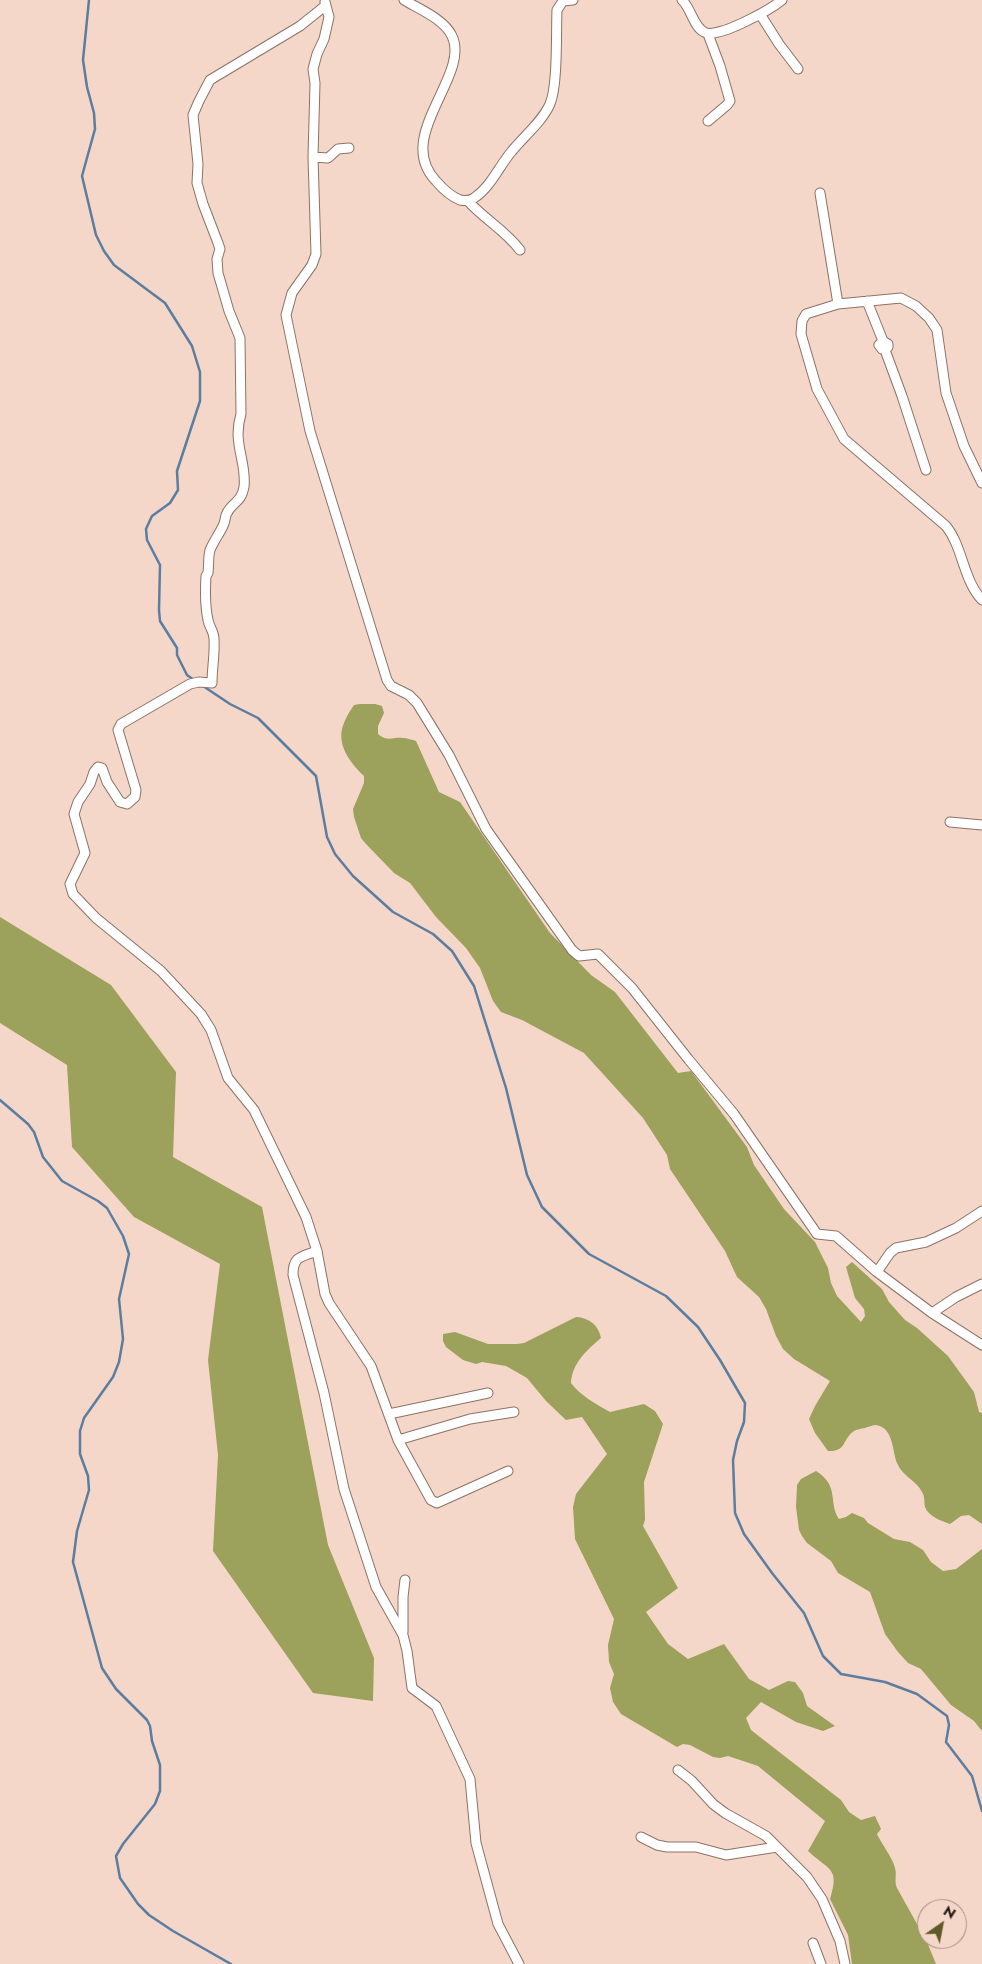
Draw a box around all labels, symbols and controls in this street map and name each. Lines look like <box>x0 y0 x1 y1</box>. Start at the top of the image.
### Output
north arrow <box>917 1899 967 1949</box>
text: N <box>940 1901 960 1924</box>

